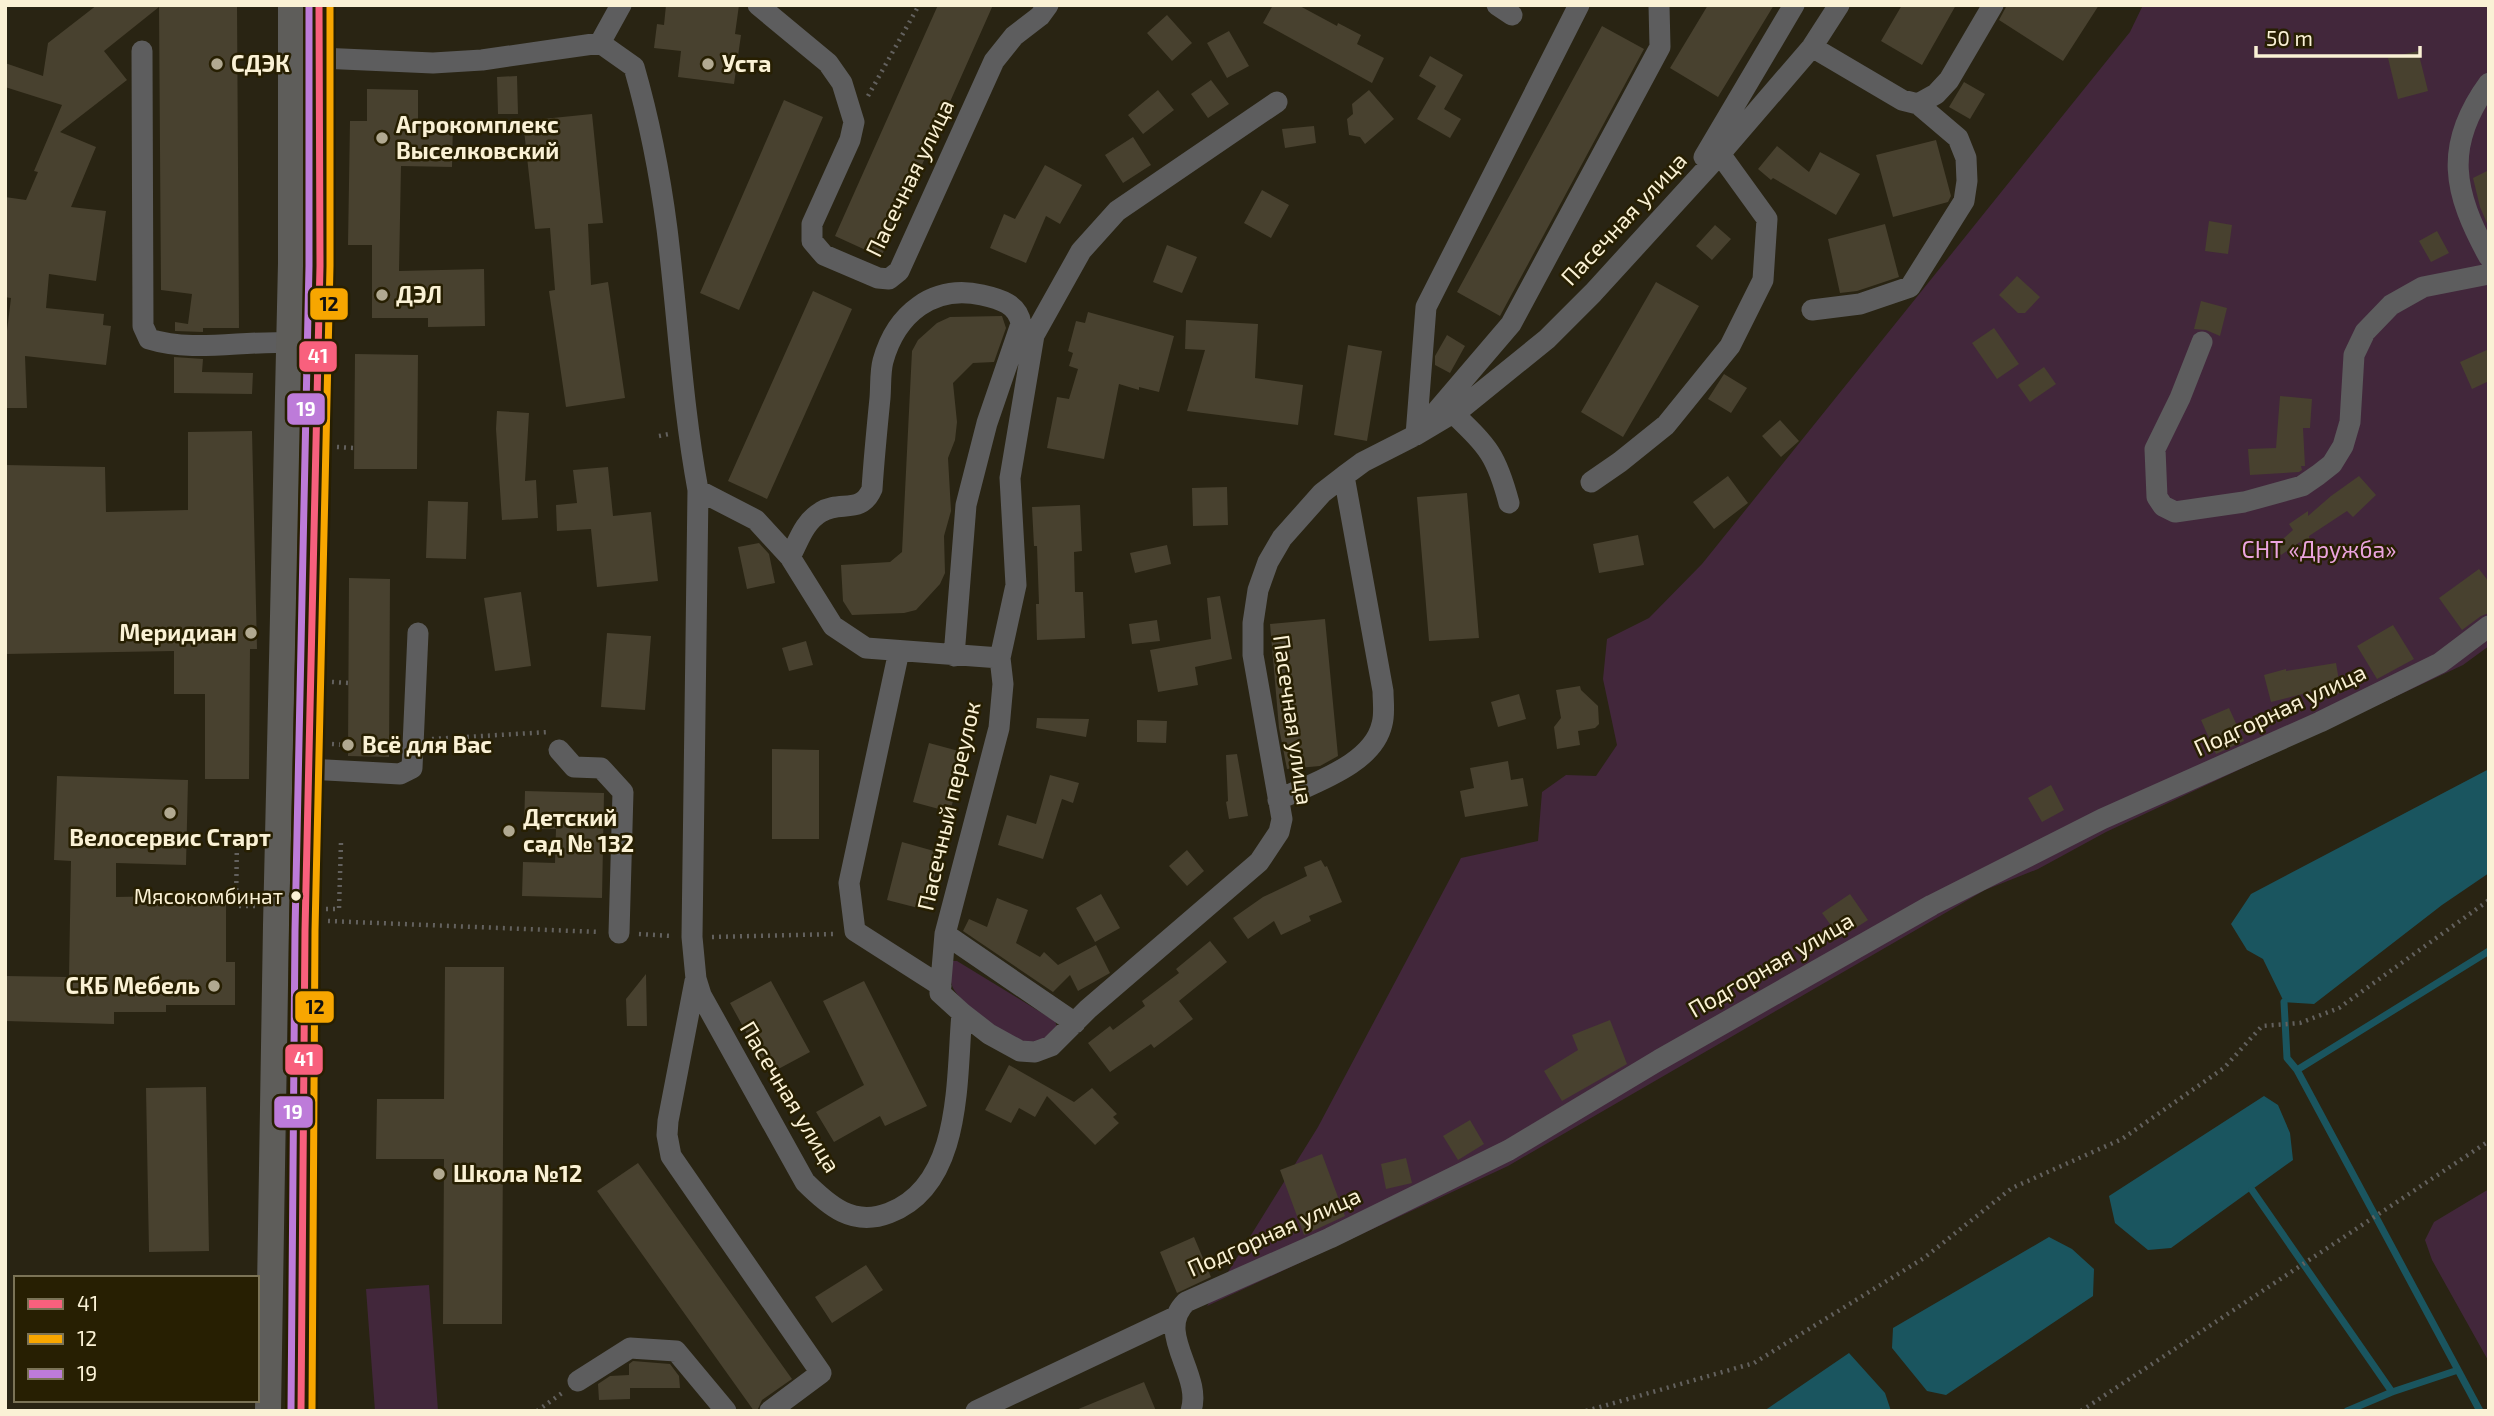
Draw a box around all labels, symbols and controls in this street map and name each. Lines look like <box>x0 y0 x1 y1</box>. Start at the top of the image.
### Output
scale bar <box>2256 14 2420 58</box>
text: 50 m <box>2266 25 2313 50</box>
place label: СДЭК <box>231 49 290 77</box>
place label: Уста <box>722 49 771 77</box>
marker: СДЭК <box>209 56 225 72</box>
marker: Уста <box>700 56 716 72</box>
street label: Пасечная улица <box>859 94 960 261</box>
place label: Агрокомплекс Выселковский <box>396 110 559 164</box>
marker: Агрокомплекс Выселковский <box>374 130 390 146</box>
street label: Пасечная улица <box>1554 146 1693 291</box>
place label: ДЭЛ <box>396 280 442 308</box>
line badge: 12 <box>309 287 349 321</box>
marker: ДЭЛ <box>374 287 390 303</box>
text: 12 <box>319 292 339 315</box>
line badge: 41 <box>298 340 338 373</box>
text: 41 <box>308 344 328 367</box>
line badge: 19 <box>286 392 326 426</box>
text: 19 <box>296 397 316 420</box>
park label: СНТ «Дружба» <box>2242 535 2396 564</box>
place label: Меридиан <box>119 618 237 646</box>
marker: Меридиан <box>243 625 259 641</box>
street label: Пасечная улица <box>1267 633 1320 807</box>
street label: Подгорная улица <box>2189 657 2370 762</box>
street label: Пасечный переулок <box>910 699 987 913</box>
place label: Всё для Вас <box>362 730 492 758</box>
marker: Всё для Вас <box>340 737 356 753</box>
place label: Детский сад № 132 <box>523 803 634 857</box>
marker: Велосервис Старт <box>162 805 178 821</box>
place label: Велосервис Старт <box>69 823 271 851</box>
marker: Детский сад № 132 <box>501 823 517 839</box>
place label: Мясокомбинат <box>134 883 283 908</box>
marker: Мясокомбинат <box>289 889 303 903</box>
street label: Подгорная улица <box>1683 905 1859 1024</box>
place label: СКБ Мебель <box>66 971 200 999</box>
marker: СКБ Мебель <box>206 978 222 994</box>
line badge: 12 <box>294 990 335 1024</box>
text: 12 <box>305 995 325 1018</box>
street label: Пасечная улица <box>734 1016 847 1178</box>
line badge: 41 <box>284 1043 324 1076</box>
text: 41 <box>294 1047 314 1070</box>
line badge: 19 <box>273 1095 314 1129</box>
text: 19 <box>283 1100 303 1123</box>
place label: Школа №12 <box>453 1159 582 1187</box>
marker: Школа №12 <box>431 1166 447 1182</box>
street label: Подгорная улица <box>1183 1180 1365 1283</box>
legend <box>14 1276 259 1402</box>
text: 41 <box>77 1290 98 1315</box>
text: 12 <box>77 1325 97 1350</box>
text: 19 <box>77 1360 97 1385</box>

